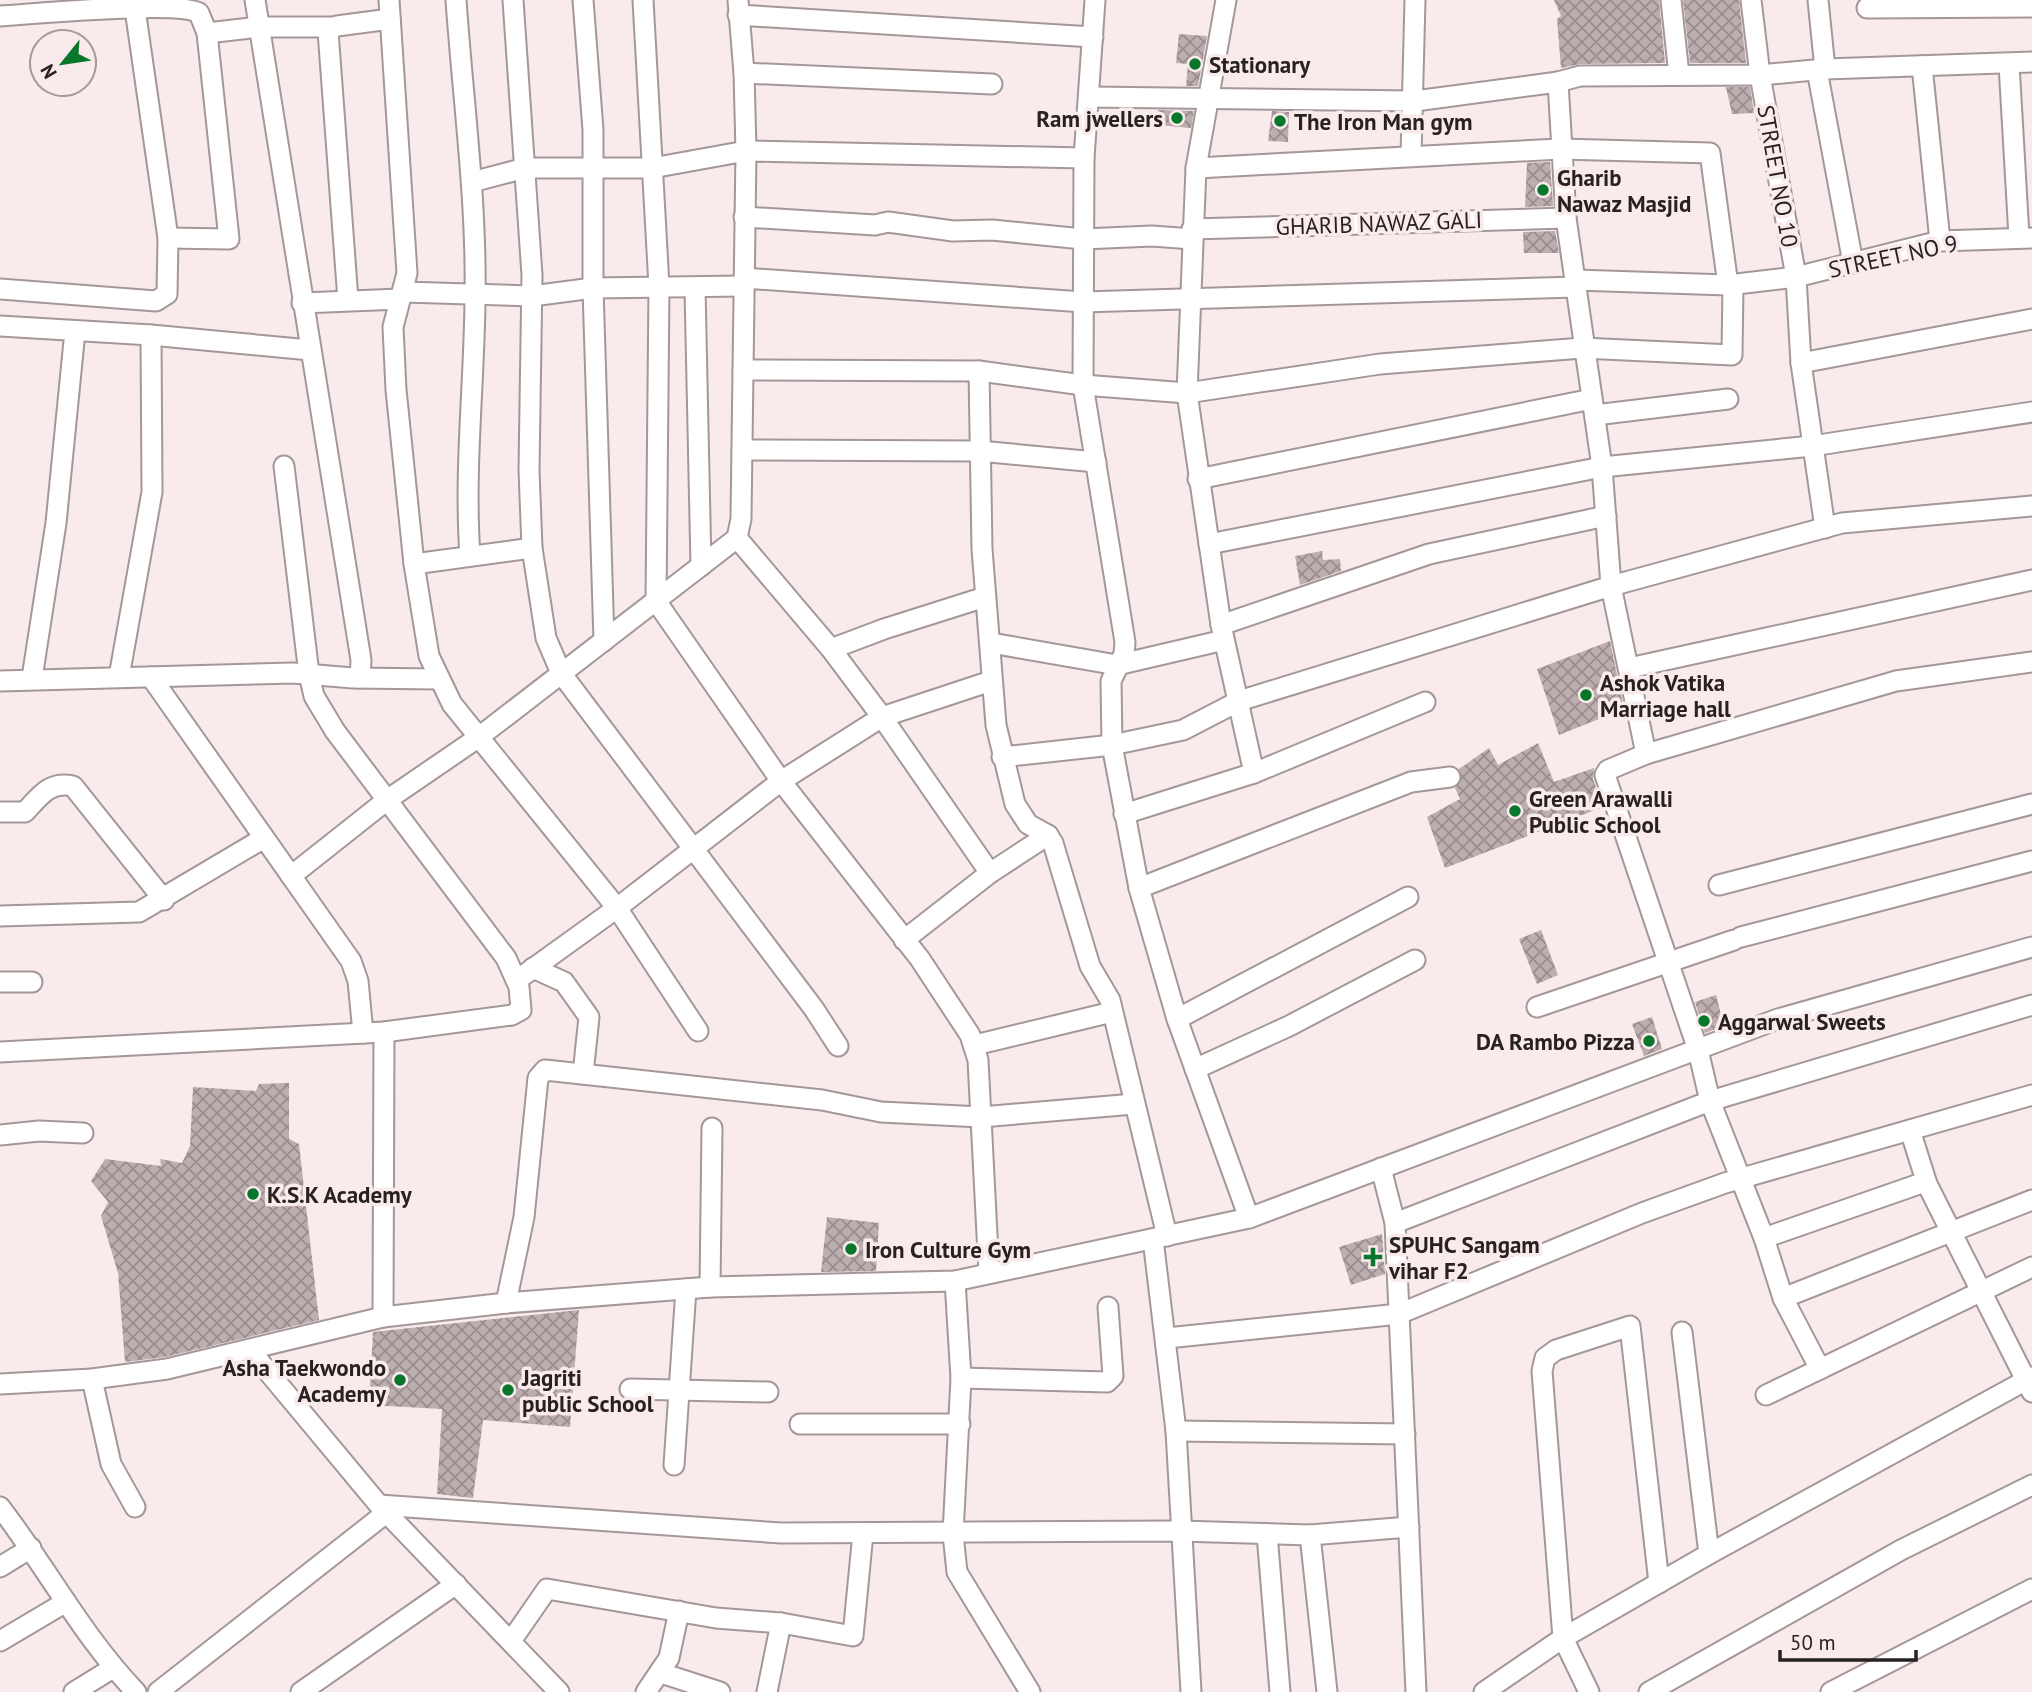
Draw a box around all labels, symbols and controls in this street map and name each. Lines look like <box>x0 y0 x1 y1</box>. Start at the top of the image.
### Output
north arrow <box>28 28 98 98</box>
place label: Stationary <box>1209 50 1311 79</box>
marker: Stationary <box>1187 56 1203 72</box>
text: N <box>35 60 62 83</box>
street label: STREET NO 10 <box>1751 103 1805 249</box>
place label: Ram jwellers <box>1036 104 1163 133</box>
place label: The Iron Man gym <box>1294 107 1472 136</box>
marker: Ram jwellers <box>1169 110 1185 126</box>
marker: The Iron Man gym <box>1272 113 1288 129</box>
place label: Gharib Nawaz Masjid <box>1557 163 1691 218</box>
marker: Gharib Nawaz Masjid <box>1535 182 1551 198</box>
street label: GHARIB NAWAZ GALI <box>1275 205 1483 241</box>
street label: STREET NO 9 <box>1826 228 1960 284</box>
place label: Ashok Vatika Marriage hall <box>1600 668 1731 723</box>
marker: Ashok Vatika Marriage hall <box>1578 687 1594 703</box>
place label: Green Arawalli Public School <box>1529 784 1673 839</box>
marker: Green Arawalli Public School <box>1507 803 1523 819</box>
place label: Aggarwal Sweets <box>1718 1007 1886 1036</box>
marker: Aggarwal Sweets <box>1696 1013 1712 1029</box>
place label: DA Rambo Pizza <box>1476 1027 1635 1056</box>
marker: DA Rambo Pizza <box>1641 1033 1657 1049</box>
place label: K.S.K Academy <box>267 1180 413 1209</box>
marker: K.S.K Academy <box>245 1186 261 1202</box>
place label: SPUHC Sangam vihar F2 <box>1388 1230 1540 1285</box>
place label: Iron Culture Gym <box>865 1235 1031 1264</box>
marker: Iron Culture Gym <box>843 1241 859 1257</box>
marker: SPUHC Sangam vihar F2 <box>1363 1247 1383 1267</box>
place label: Asha Taekwondo Academy <box>222 1353 387 1408</box>
place label: Jagriti public School <box>521 1363 654 1418</box>
marker: Asha Taekwondo Academy <box>392 1372 408 1388</box>
marker: Jagriti public School <box>500 1382 516 1398</box>
scale bar <box>1780 1618 1916 1662</box>
text: 50 m <box>1790 1629 1836 1656</box>

